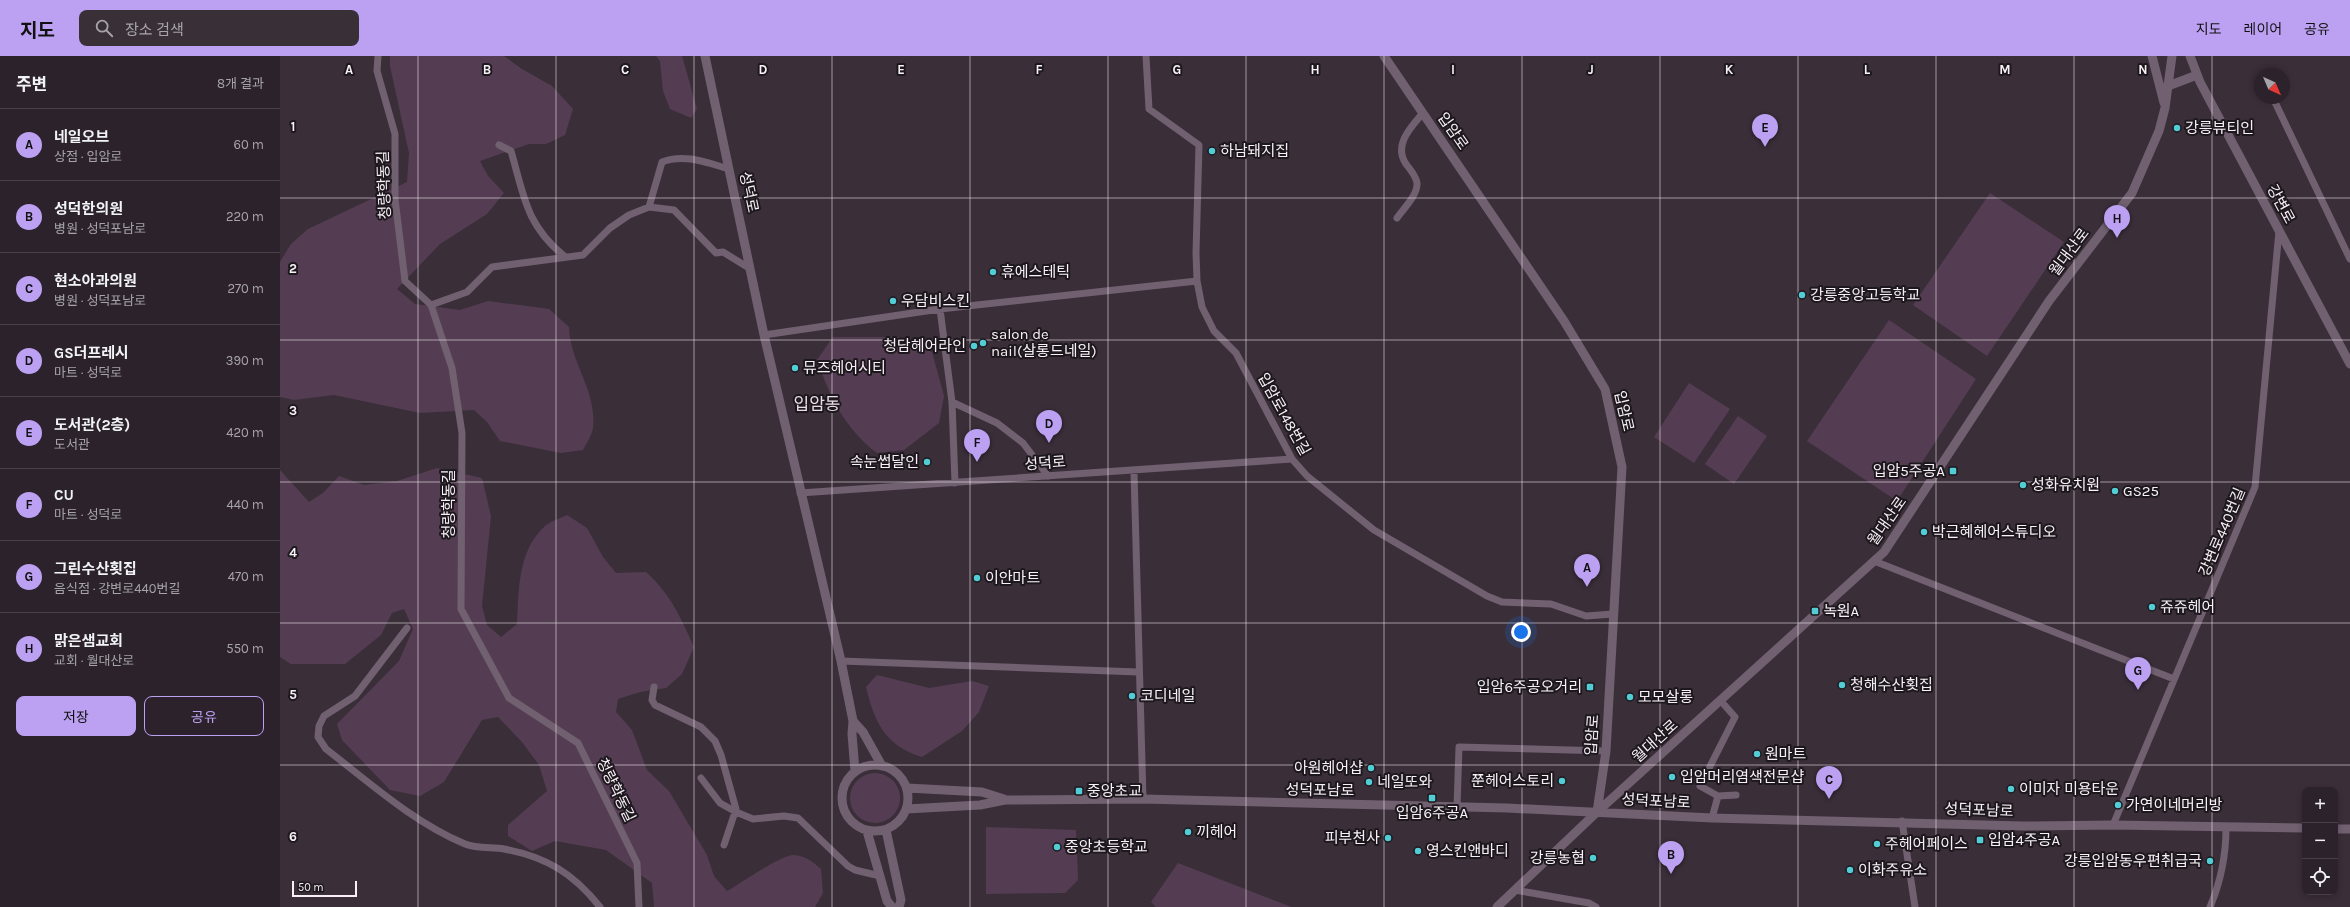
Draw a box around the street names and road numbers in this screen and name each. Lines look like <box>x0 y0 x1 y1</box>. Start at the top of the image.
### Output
street label: 입암로 <box>1434 109 1472 153</box>
street label: 청량학동길 <box>374 150 394 220</box>
street label: 성덕로 <box>736 170 762 214</box>
street label: 강변로 <box>2263 181 2299 227</box>
street label: 월대산로 <box>2045 225 2093 279</box>
street label: 입암로148번길 <box>1254 370 1314 458</box>
street label: 입암로 <box>1611 389 1637 433</box>
street label: 성덕로 <box>1024 453 1066 473</box>
street label: 청량학동길 <box>440 469 458 539</box>
street label: 강변로440번길 <box>2195 485 2249 579</box>
street label: 월대산로 <box>1864 493 1910 549</box>
street label: 입암로 <box>1582 714 1602 756</box>
street label: 월대산로 <box>1628 716 1682 766</box>
street label: 청량학동길 <box>593 755 639 825</box>
street label: 성덕포남로 <box>1285 780 1355 800</box>
street label: 성덕포남로 <box>1621 790 1691 812</box>
street label: 성덕포남로 <box>1944 800 2014 820</box>

